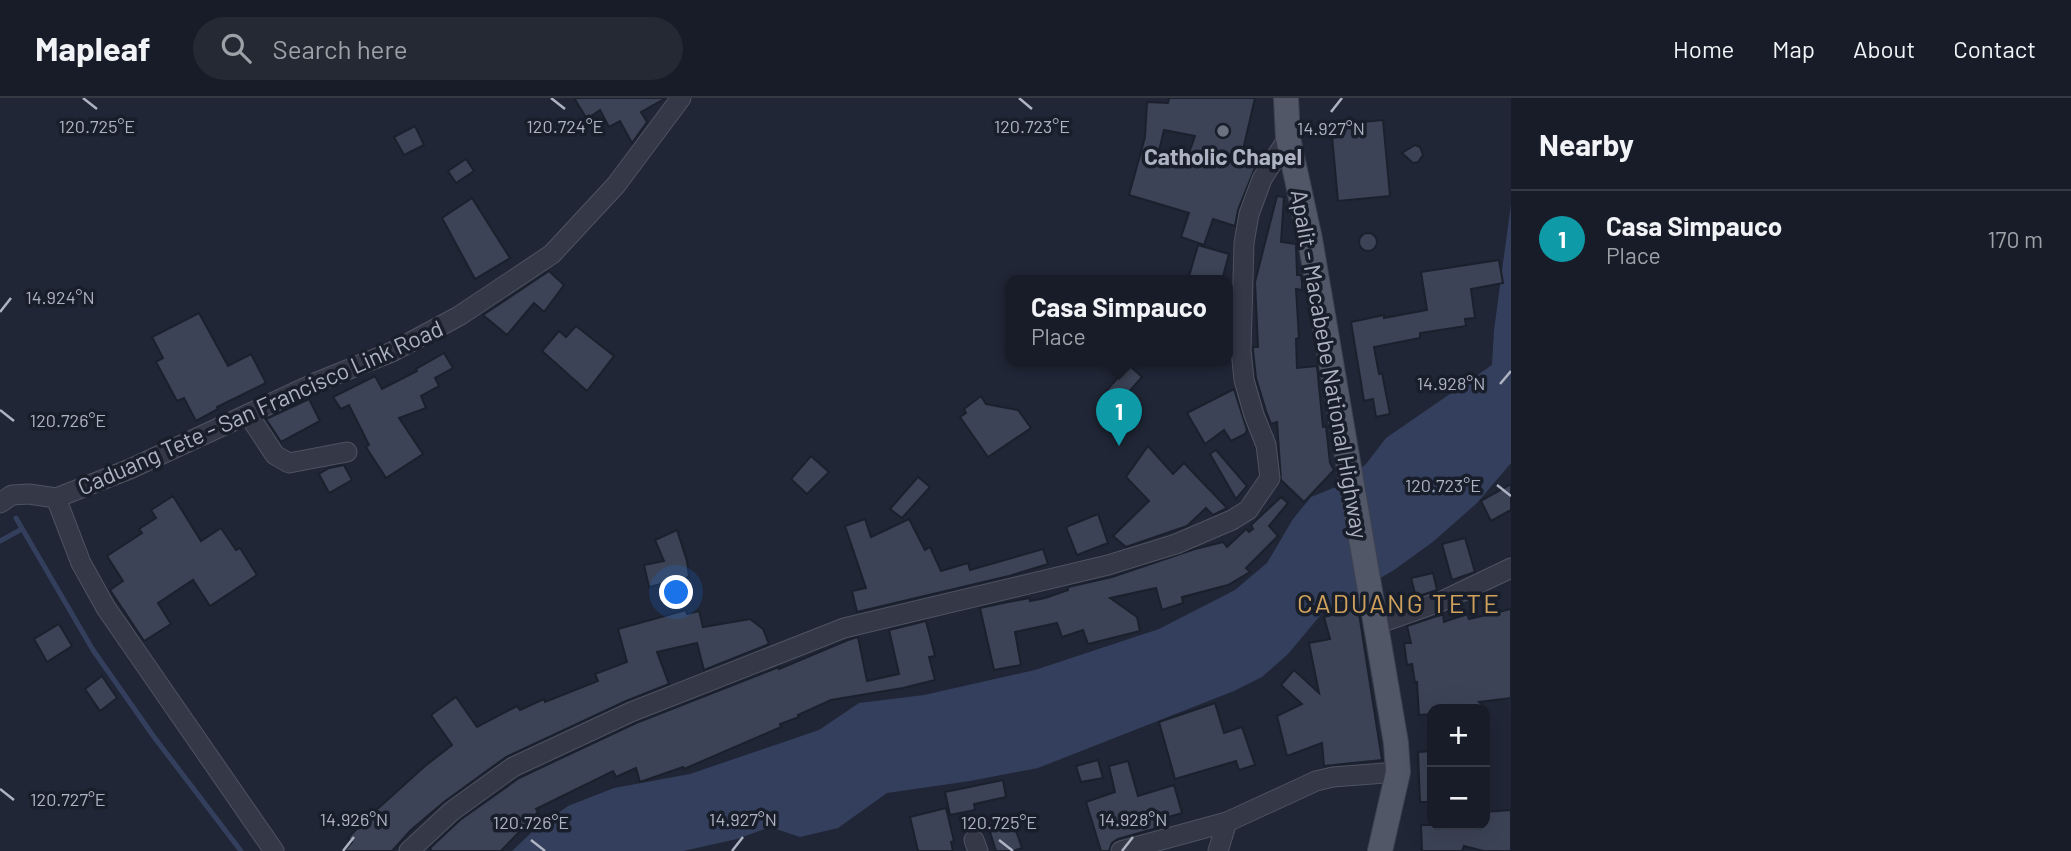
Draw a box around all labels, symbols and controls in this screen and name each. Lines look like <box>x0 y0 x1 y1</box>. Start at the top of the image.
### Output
search box <box>193 17 683 80</box>
text: Mapleaf <box>35 28 151 68</box>
icon: search <box>217 29 255 67</box>
text: Search here <box>273 33 408 64</box>
text: Home <box>1673 34 1734 63</box>
text: Map <box>1772 34 1815 63</box>
text: About <box>1853 34 1915 63</box>
text: Contact <box>1953 34 2036 63</box>
text: 120.725°E <box>59 115 135 137</box>
text: 120.724°E <box>527 115 603 137</box>
text: 120.723°E <box>994 115 1070 137</box>
text: 14.927°N <box>1297 117 1365 139</box>
marker: Catholic Chapel <box>1215 123 1231 139</box>
text: Nearby <box>1539 126 1634 162</box>
place label: Catholic Chapel <box>1144 142 1302 170</box>
street label: Apalit - Macabebe National Highway <box>1285 187 1375 541</box>
text: Casa Simpauco <box>1606 210 1782 241</box>
text: 1 <box>1558 225 1566 253</box>
text: 170 m <box>1987 225 2043 253</box>
text: Place <box>1606 241 1661 269</box>
popup <box>1005 275 1233 366</box>
text: 14.924°N <box>25 286 95 308</box>
text: Casa Simpauco <box>1031 291 1207 322</box>
street label: Caduang Tete - San Francisco Link Road <box>73 313 447 501</box>
text: Place <box>1031 322 1086 350</box>
text: 14.928°N <box>1417 372 1485 394</box>
pin: 1 <box>1096 388 1142 446</box>
text: 120.726°E <box>30 409 106 431</box>
text: 120.723°E <box>1405 474 1481 496</box>
your location <box>659 575 693 609</box>
district label: CADUANG TETE <box>1297 587 1501 618</box>
map controls <box>1427 704 1490 830</box>
button: + <box>1427 704 1490 767</box>
button: − <box>1427 767 1490 830</box>
text: 120.727°E <box>30 788 106 810</box>
text: 14.926°N <box>320 808 388 830</box>
text: 14.927°N <box>709 808 777 830</box>
text: 14.928°N <box>1099 808 1167 830</box>
text: 120.726°E <box>493 811 569 833</box>
text: 120.725°E <box>961 811 1037 833</box>

